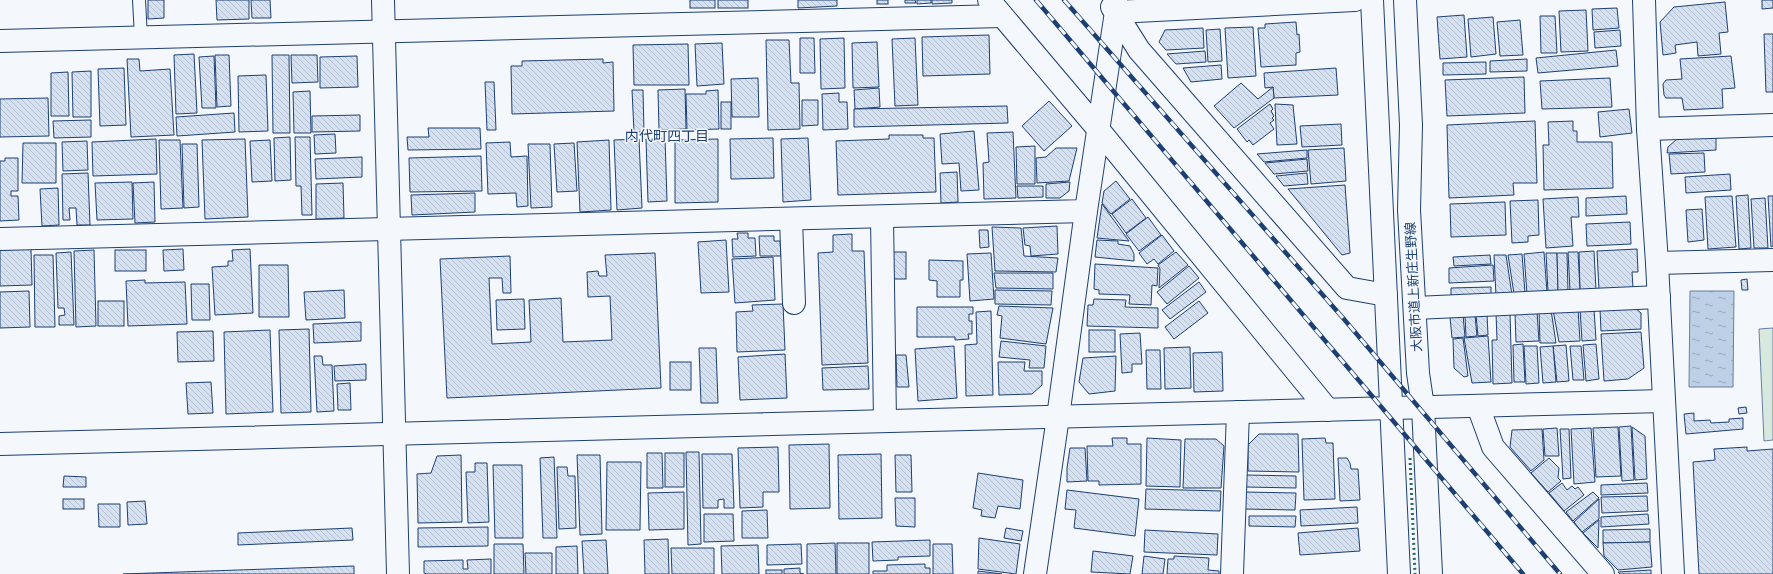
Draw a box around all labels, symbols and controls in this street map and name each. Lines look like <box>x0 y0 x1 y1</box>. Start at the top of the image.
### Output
district label: 内代町四丁目 <box>625 127 709 144</box>
street label: 大阪市道上新庄生野線 <box>1402 222 1424 352</box>

